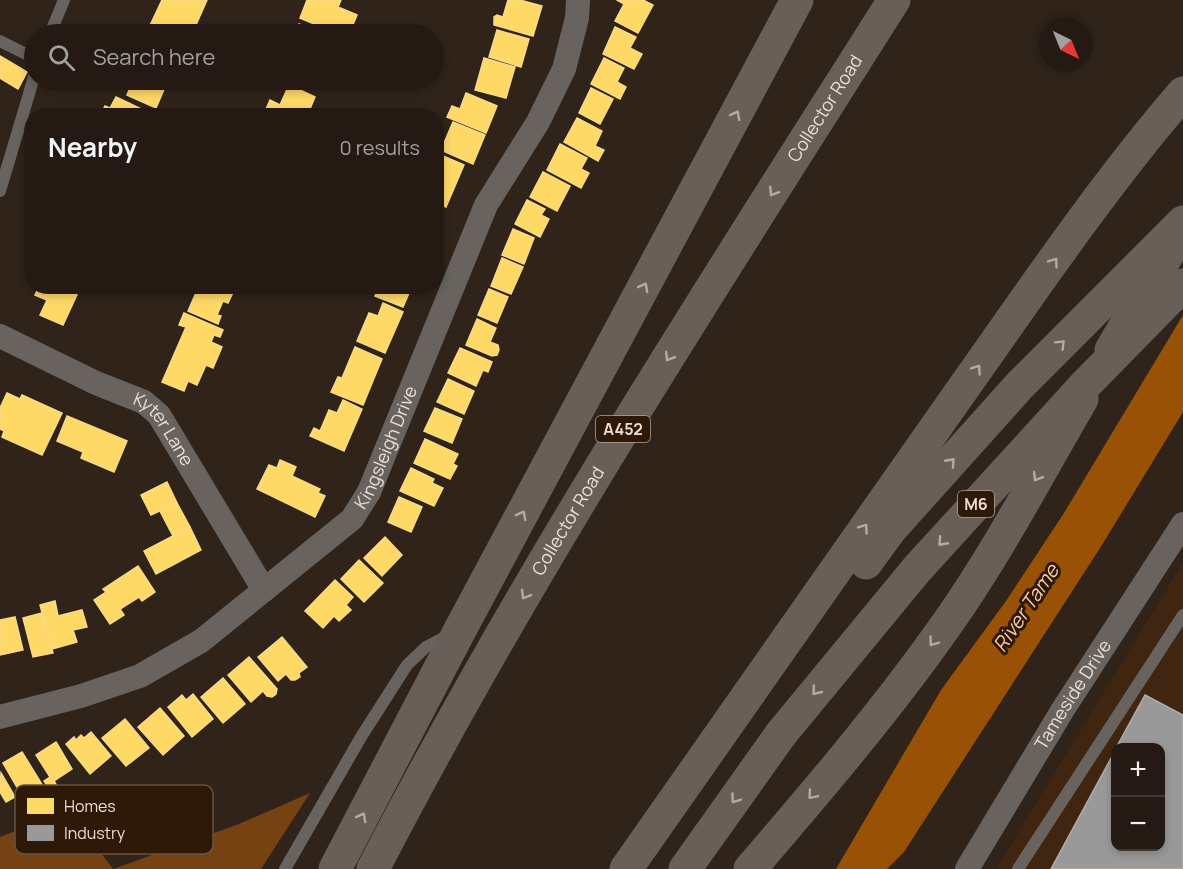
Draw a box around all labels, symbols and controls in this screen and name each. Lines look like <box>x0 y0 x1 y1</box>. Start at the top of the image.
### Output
north arrow <box>1039 18 1093 72</box>
search box <box>24 24 444 90</box>
icon: search <box>45 41 78 74</box>
text: Search here <box>93 42 215 72</box>
street label: Collector Road <box>781 50 867 166</box>
one-way arrow <box>729 111 740 122</box>
text: Nearby <box>48 129 137 165</box>
text: 0 results <box>340 134 420 161</box>
one-way arrow <box>769 185 780 196</box>
one-way arrow <box>1047 257 1058 268</box>
one-way arrow <box>637 283 648 294</box>
one-way arrow <box>1054 340 1065 351</box>
one-way arrow <box>665 350 676 361</box>
one-way arrow <box>970 365 981 376</box>
street label: Kingsleigh Drive <box>348 382 422 513</box>
street label: Kyter Lane <box>130 386 200 470</box>
road number: A452 <box>596 416 650 442</box>
one-way arrow <box>944 459 955 469</box>
street label: Collector Road <box>526 462 609 579</box>
one-way arrow <box>1032 471 1044 481</box>
road number: M6 <box>958 491 994 517</box>
one-way arrow <box>515 510 526 521</box>
one-way arrow <box>857 524 868 535</box>
one-way arrow <box>938 535 949 546</box>
water label: River Tame <box>986 558 1066 657</box>
one-way arrow <box>520 589 532 599</box>
one-way arrow <box>930 635 941 646</box>
street label: Tameside Drive <box>1029 635 1116 754</box>
one-way arrow <box>812 684 823 695</box>
map controls <box>1111 743 1165 851</box>
button: + <box>1111 743 1165 797</box>
legend <box>15 785 213 854</box>
one-way arrow <box>809 788 820 799</box>
one-way arrow <box>731 792 742 803</box>
text: Homes <box>64 795 116 817</box>
button: − <box>1111 797 1165 851</box>
one-way arrow <box>355 813 366 823</box>
text: Industry <box>64 822 126 844</box>

